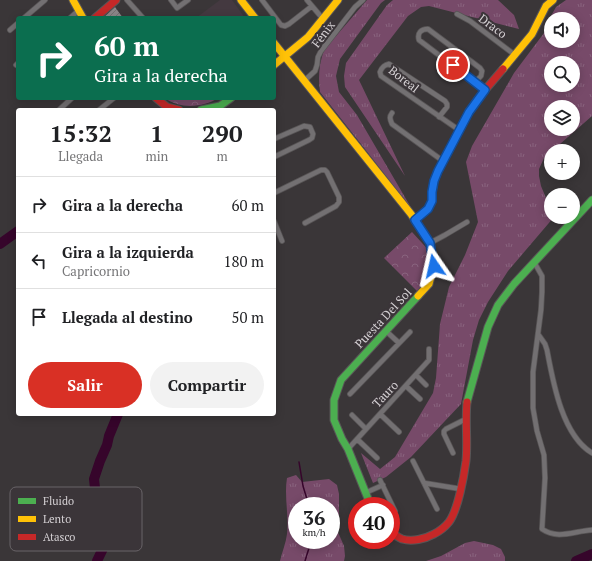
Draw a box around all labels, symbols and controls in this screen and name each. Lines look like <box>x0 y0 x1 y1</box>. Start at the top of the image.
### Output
street label: Draco <box>476 11 510 42</box>
map controls <box>544 12 580 224</box>
button: sound <box>544 12 580 48</box>
street label: Fénix <box>308 17 338 50</box>
text: 60 m <box>94 27 159 64</box>
icon: right <box>28 32 80 84</box>
pin <box>436 48 470 82</box>
icon: arrive <box>442 54 464 76</box>
button: search <box>544 56 580 92</box>
text: Gira a la derecha <box>94 63 228 87</box>
street label: Boreal <box>386 63 422 96</box>
button: layers <box>544 100 580 136</box>
text: 15:32 <box>49 117 112 149</box>
text: 1 <box>150 117 164 149</box>
text: 290 <box>202 117 242 149</box>
button: + <box>544 144 580 180</box>
text: Llegada <box>58 147 103 165</box>
text: min <box>145 147 168 165</box>
text: m <box>217 147 228 165</box>
button: − <box>544 188 580 224</box>
icon: right <box>28 194 50 216</box>
text: Gira a la derecha <box>62 195 183 215</box>
text: 60 m <box>231 195 264 215</box>
text: Gira a la izquierda <box>62 242 194 262</box>
position arrow <box>413 245 455 287</box>
icon: left <box>28 250 50 272</box>
text: 180 m <box>223 251 264 271</box>
text: Capricornio <box>62 262 130 280</box>
street label: Puesta Del Sol <box>351 285 415 351</box>
icon: arrive <box>28 306 50 328</box>
text: Llegada al destino <box>62 307 193 327</box>
text: 50 m <box>231 307 264 327</box>
button: Salir <box>28 362 142 408</box>
button: Compartir <box>150 362 264 408</box>
street label: Tauro <box>369 377 401 411</box>
legend <box>10 487 142 551</box>
text: Fluido <box>43 494 74 508</box>
speed limit sign: 40 <box>348 497 400 549</box>
text: 36 <box>303 504 325 531</box>
text: Lento <box>43 512 71 526</box>
text: km/h <box>302 526 326 539</box>
text: Atasco <box>43 530 75 544</box>

